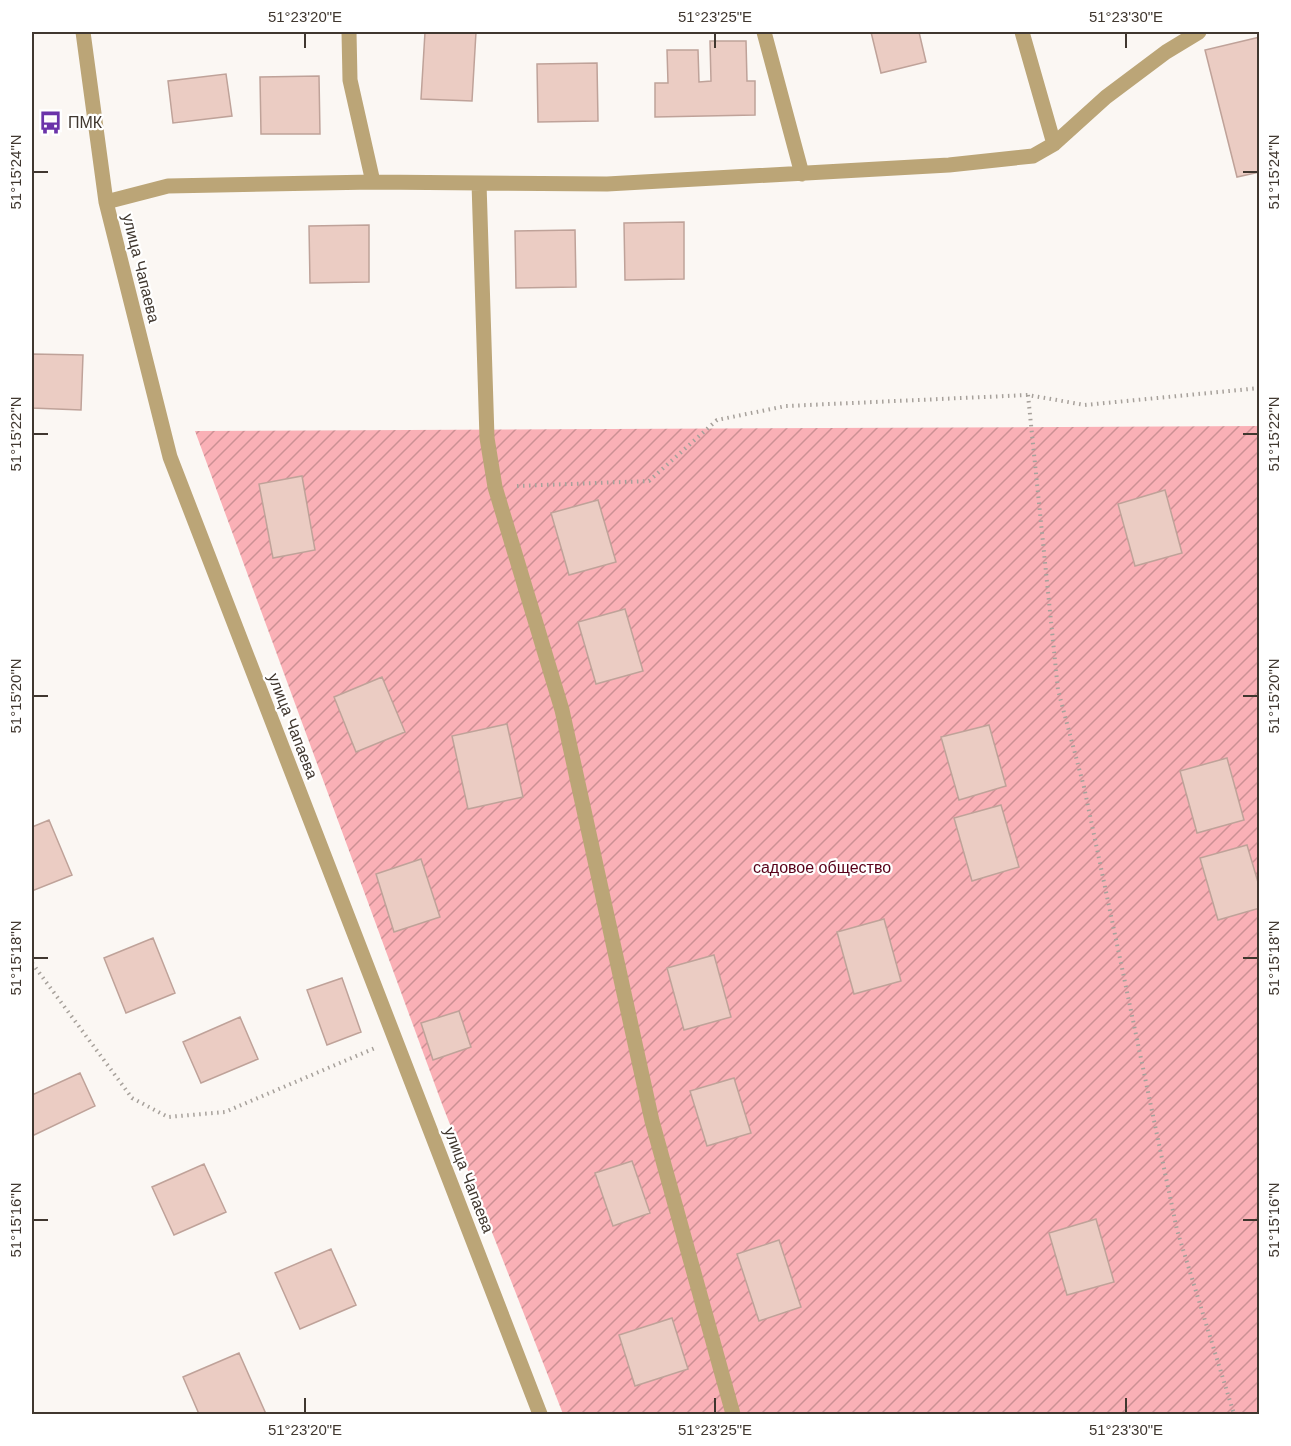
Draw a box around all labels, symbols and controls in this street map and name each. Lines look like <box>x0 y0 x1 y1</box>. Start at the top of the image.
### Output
text: 51°23'20"E <box>268 8 342 25</box>
text: 51°23'25"E <box>678 8 752 25</box>
text: 51°23'30"E <box>1089 8 1163 25</box>
bus stop icon: ПМК <box>37 109 63 135</box>
place label: ПМК <box>68 114 103 131</box>
text: 51°15'24"N <box>7 134 24 210</box>
text: 51°15'24"N <box>1265 134 1282 210</box>
street label: улица Чапаева <box>119 212 163 324</box>
text: 51°15'22"N <box>7 396 24 472</box>
text: 51°15'22"N <box>1265 396 1282 472</box>
text: 51°15'20"N <box>7 658 24 734</box>
text: 51°15'20"N <box>1265 658 1282 734</box>
street label: улица Чапаева <box>265 671 321 781</box>
park label: садовое общество <box>753 859 891 876</box>
text: 51°15'18"N <box>7 920 24 996</box>
text: 51°15'18"N <box>1265 920 1282 996</box>
street label: улица Чапаева <box>441 1125 497 1235</box>
text: 51°15'16"N <box>7 1182 24 1258</box>
text: 51°15'16"N <box>1265 1182 1282 1258</box>
text: 51°23'20"E <box>268 1421 342 1438</box>
text: 51°23'25"E <box>678 1421 752 1438</box>
text: 51°23'30"E <box>1089 1421 1163 1438</box>

